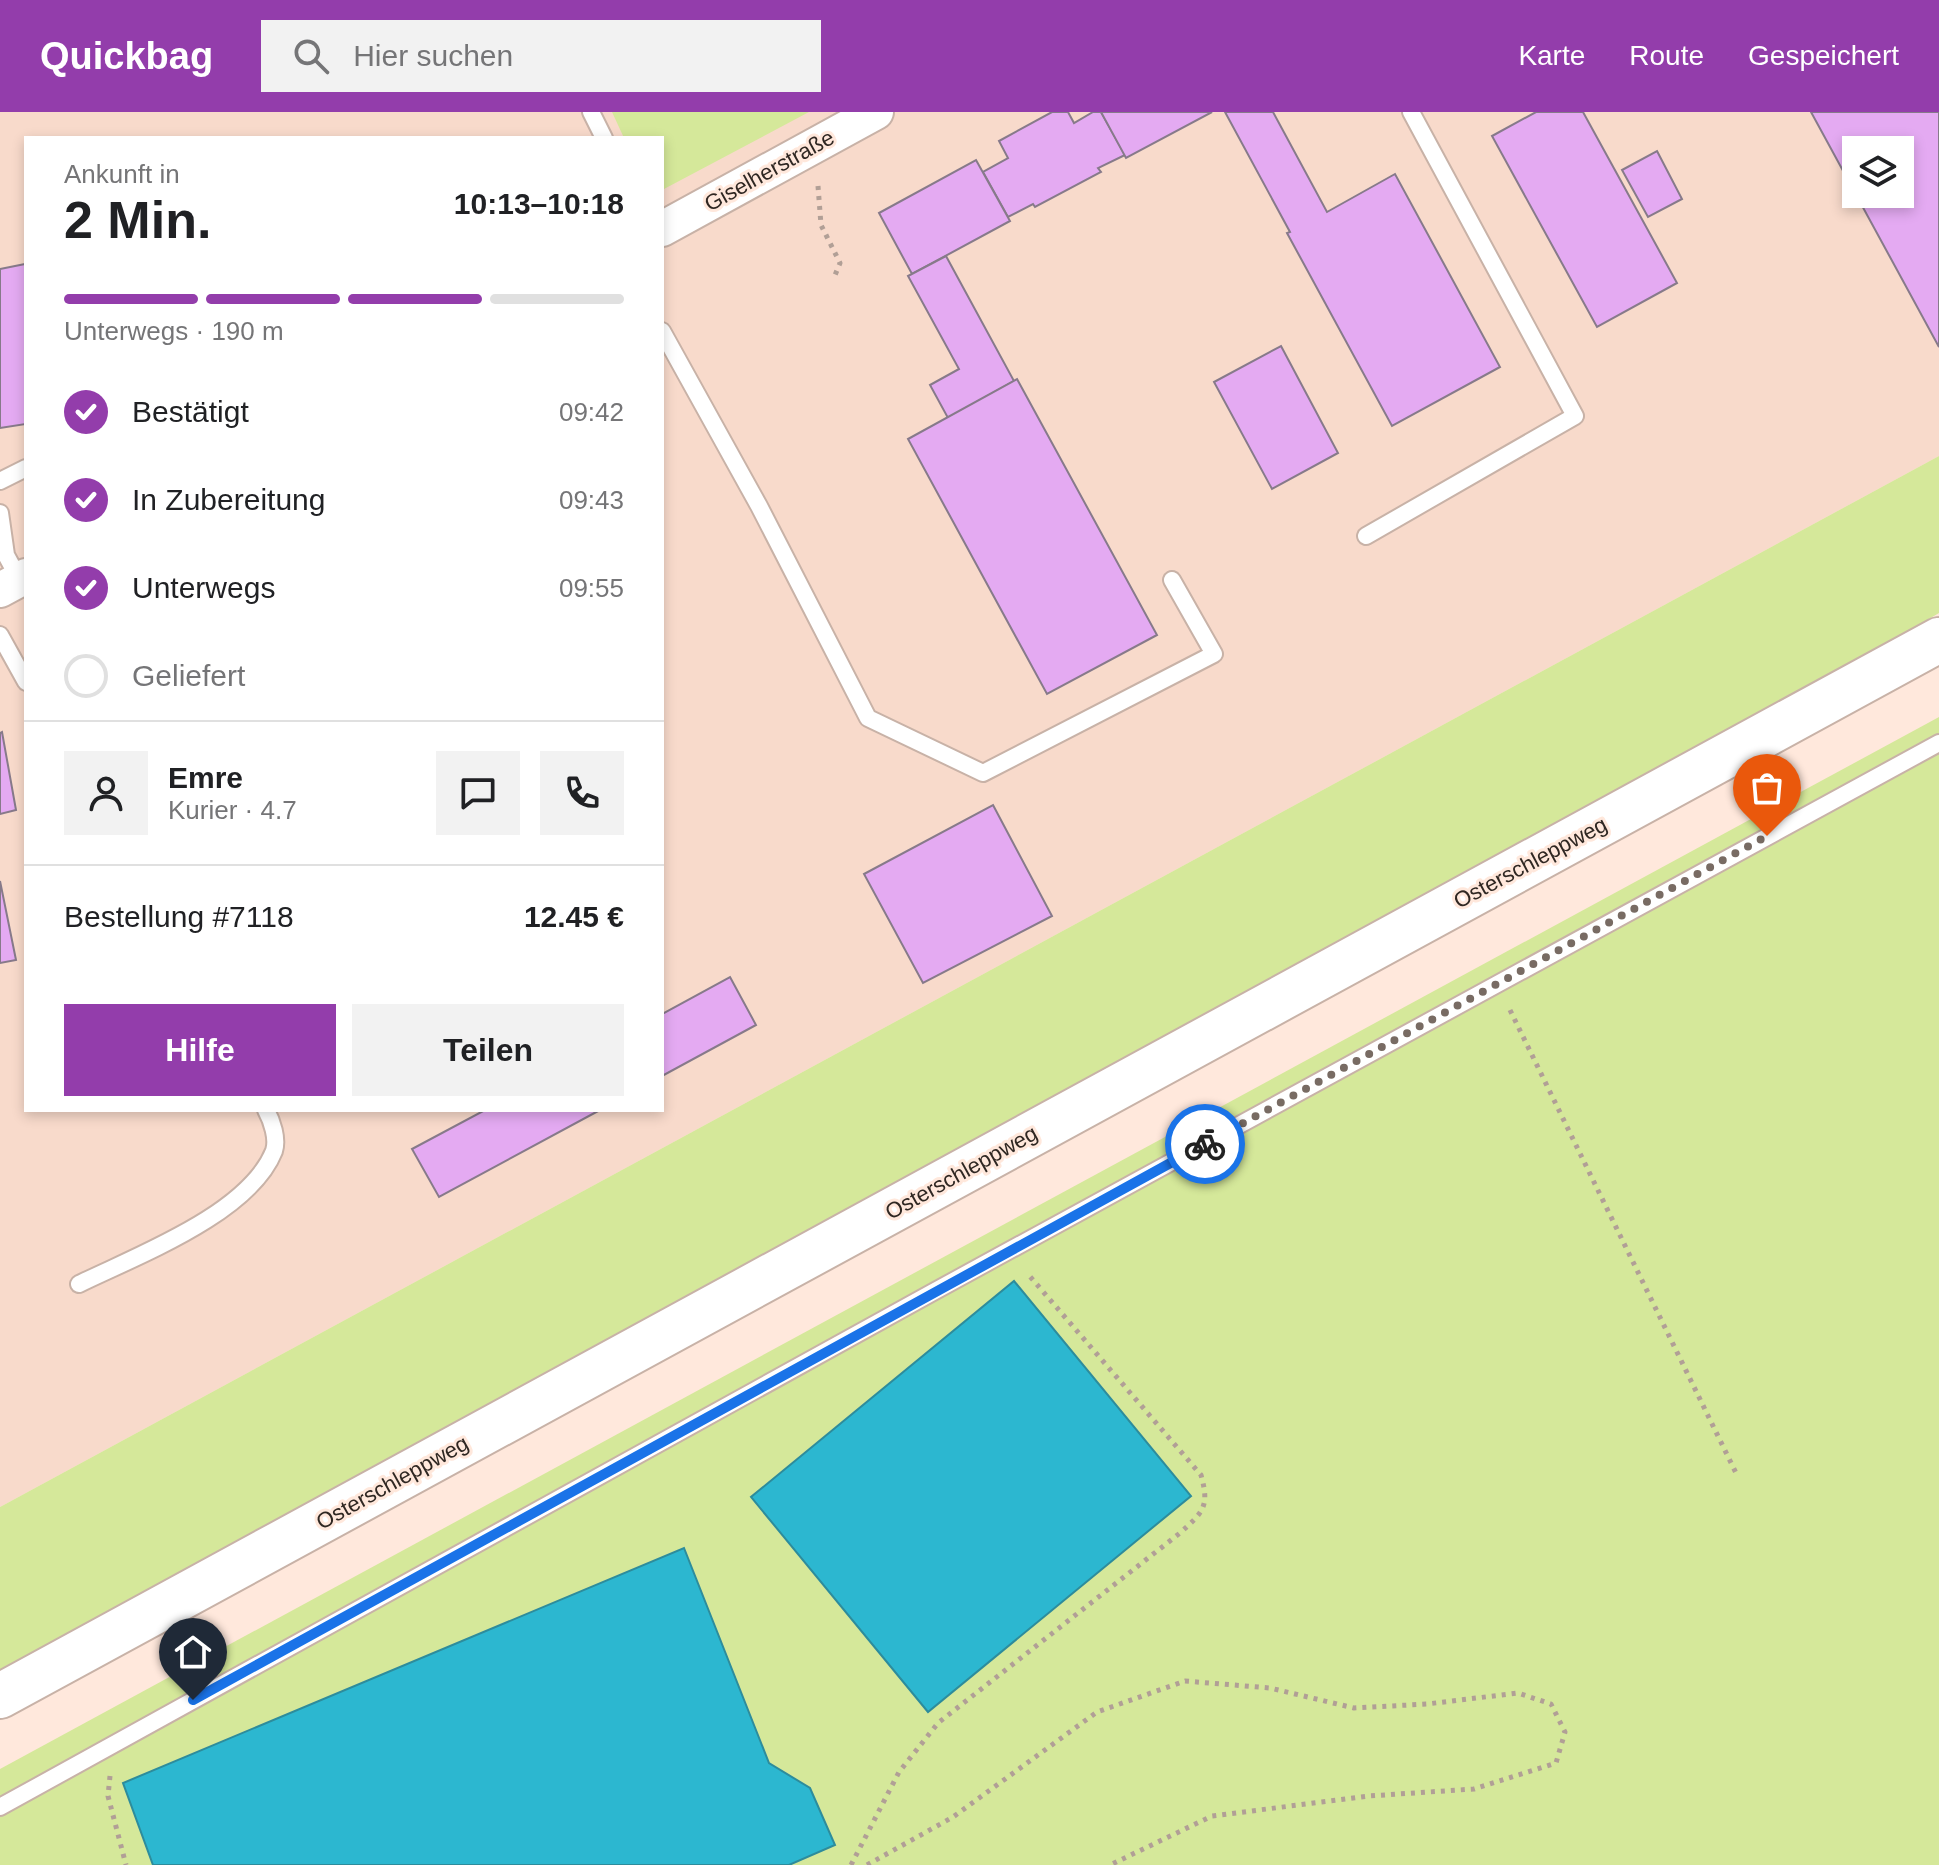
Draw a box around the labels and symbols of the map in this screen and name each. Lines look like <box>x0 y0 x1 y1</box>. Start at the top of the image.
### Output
street label: Giselherstraße <box>700 125 838 216</box>
pin <box>1733 754 1801 836</box>
street label: Osterschleppweg <box>1449 812 1611 913</box>
courier <box>1165 1104 1245 1184</box>
street label: Osterschleppweg <box>881 1120 1042 1225</box>
street label: Osterschleppweg <box>312 1430 473 1535</box>
pin <box>159 1618 227 1700</box>

